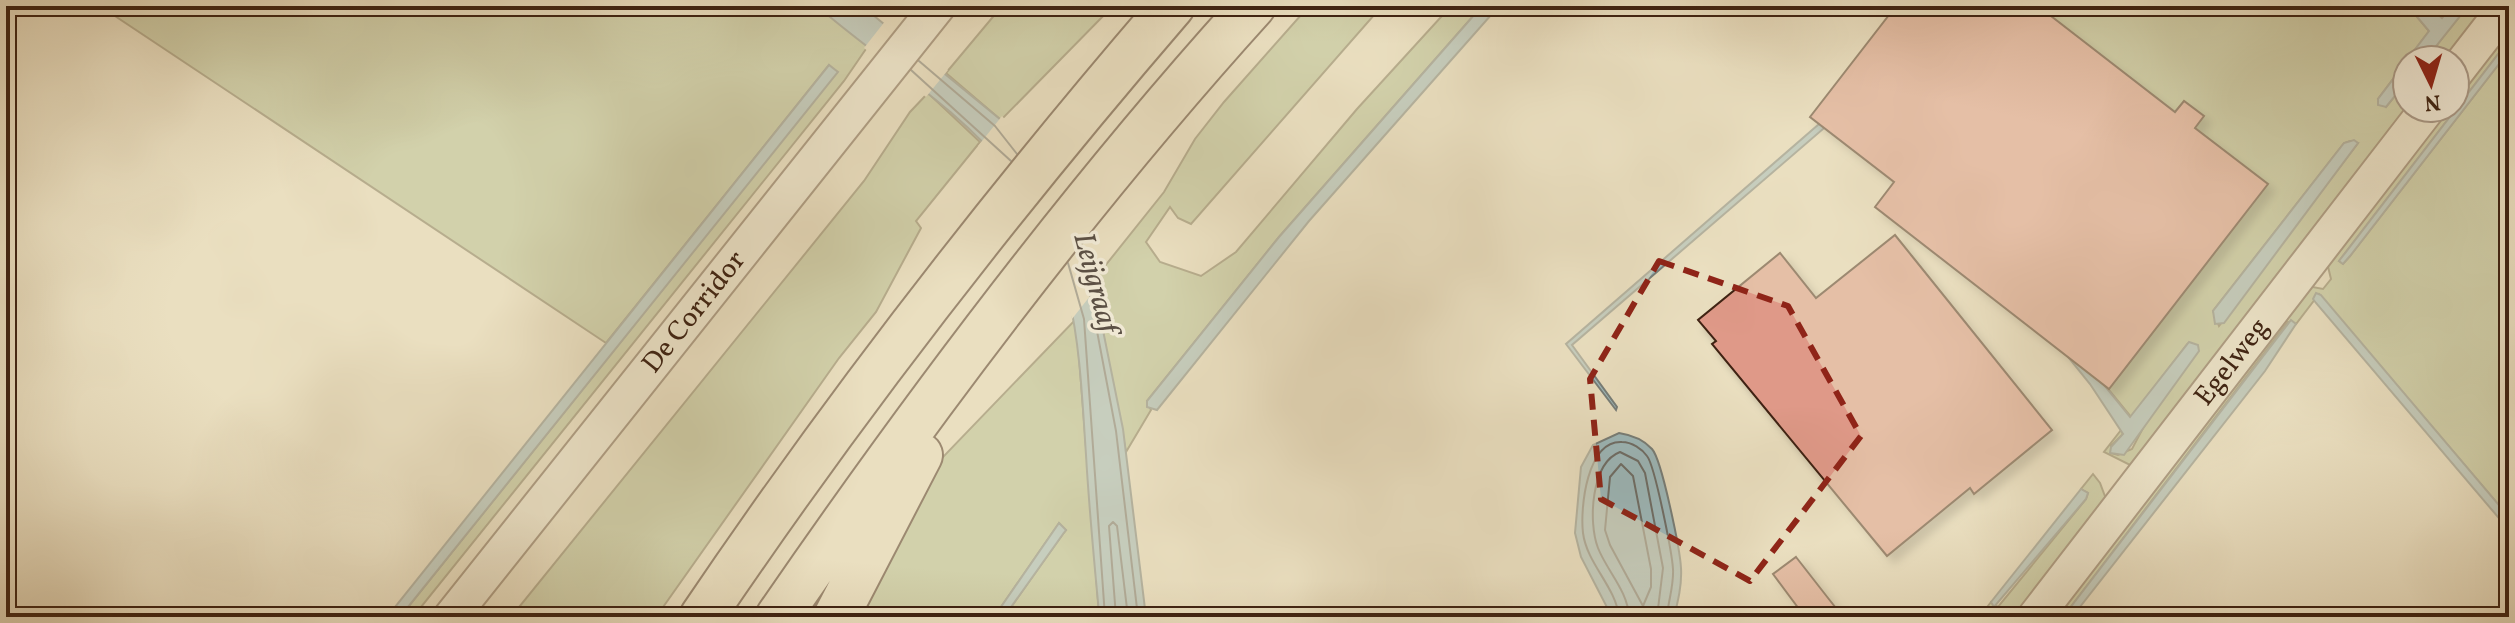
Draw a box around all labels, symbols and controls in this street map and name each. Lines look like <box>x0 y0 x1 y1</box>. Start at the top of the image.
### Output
north arrow <box>2391 44 2471 124</box>
text: N <box>2423 85 2442 118</box>
water label: Leijgraaf <box>1061 228 1130 343</box>
street label: De Corridor <box>633 242 755 382</box>
street label: Egelweg <box>2185 310 2278 414</box>

